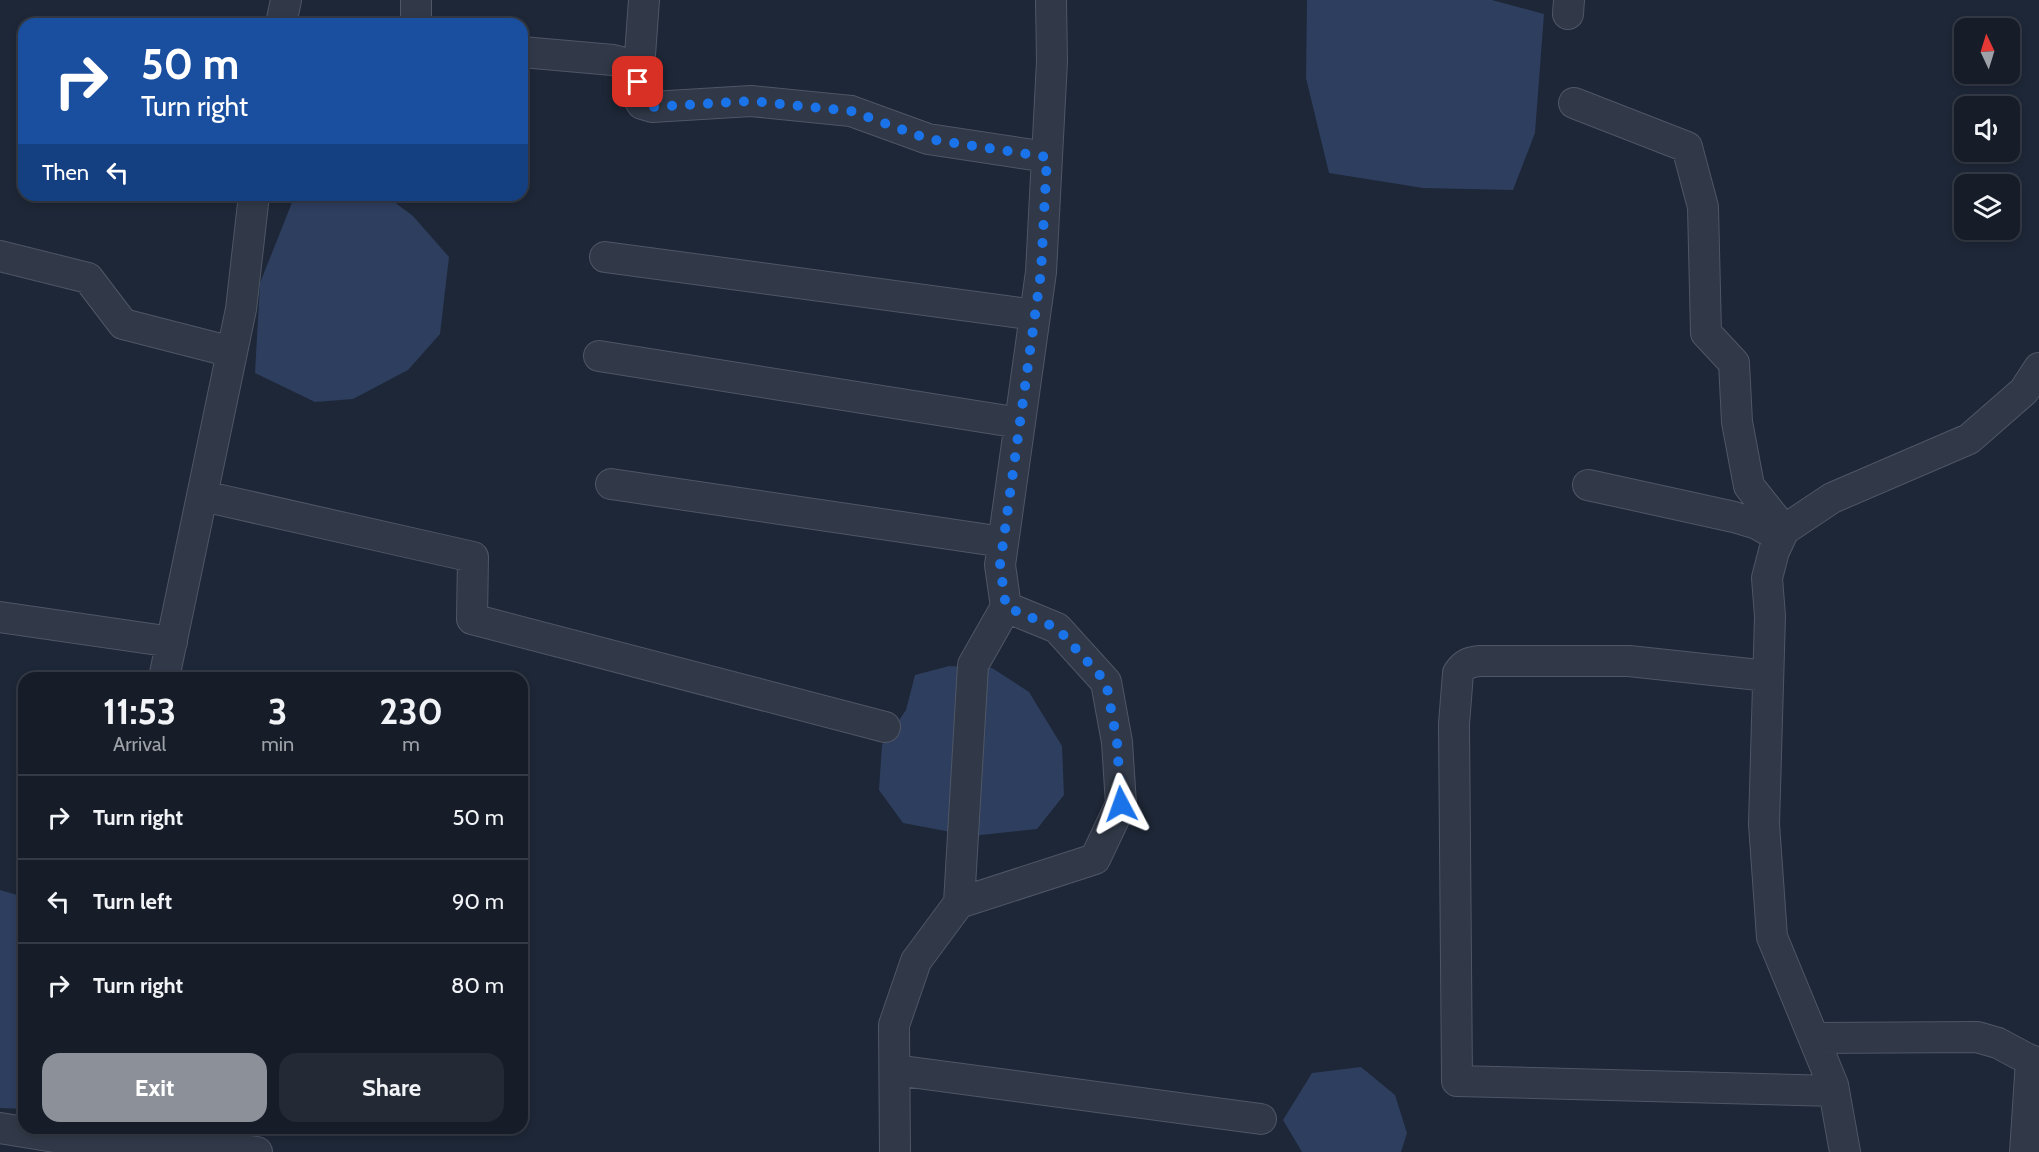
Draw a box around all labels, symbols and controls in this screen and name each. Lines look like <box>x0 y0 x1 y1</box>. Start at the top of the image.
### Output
north arrow <box>1954 18 2020 84</box>
map controls <box>1954 18 2020 240</box>
text: 50 m <box>141 38 239 90</box>
icon: right <box>42 42 120 120</box>
pin <box>612 56 663 107</box>
icon: arrive <box>621 65 654 98</box>
text: Turn right <box>141 90 248 123</box>
button: sound <box>1954 96 2020 162</box>
icon: left <box>101 156 134 189</box>
text: Then <box>42 159 89 186</box>
button: layers <box>1954 174 2020 240</box>
text: 11:53 <box>103 689 176 733</box>
text: 3 <box>268 689 287 733</box>
text: 230 <box>379 689 443 733</box>
text: Arrival <box>113 732 166 756</box>
text: min <box>261 732 294 756</box>
text: m <box>402 732 420 756</box>
position arrow <box>1089 772 1153 836</box>
icon: right <box>42 801 75 834</box>
text: Turn right <box>93 804 183 831</box>
text: 50 m <box>452 804 504 831</box>
icon: left <box>42 885 75 918</box>
text: Turn left <box>93 888 172 915</box>
text: 90 m <box>452 888 504 915</box>
icon: right <box>42 969 75 1002</box>
text: Turn right <box>93 972 183 999</box>
text: 80 m <box>451 972 504 999</box>
button: Exit <box>42 1053 267 1122</box>
button: Share <box>279 1053 504 1122</box>

